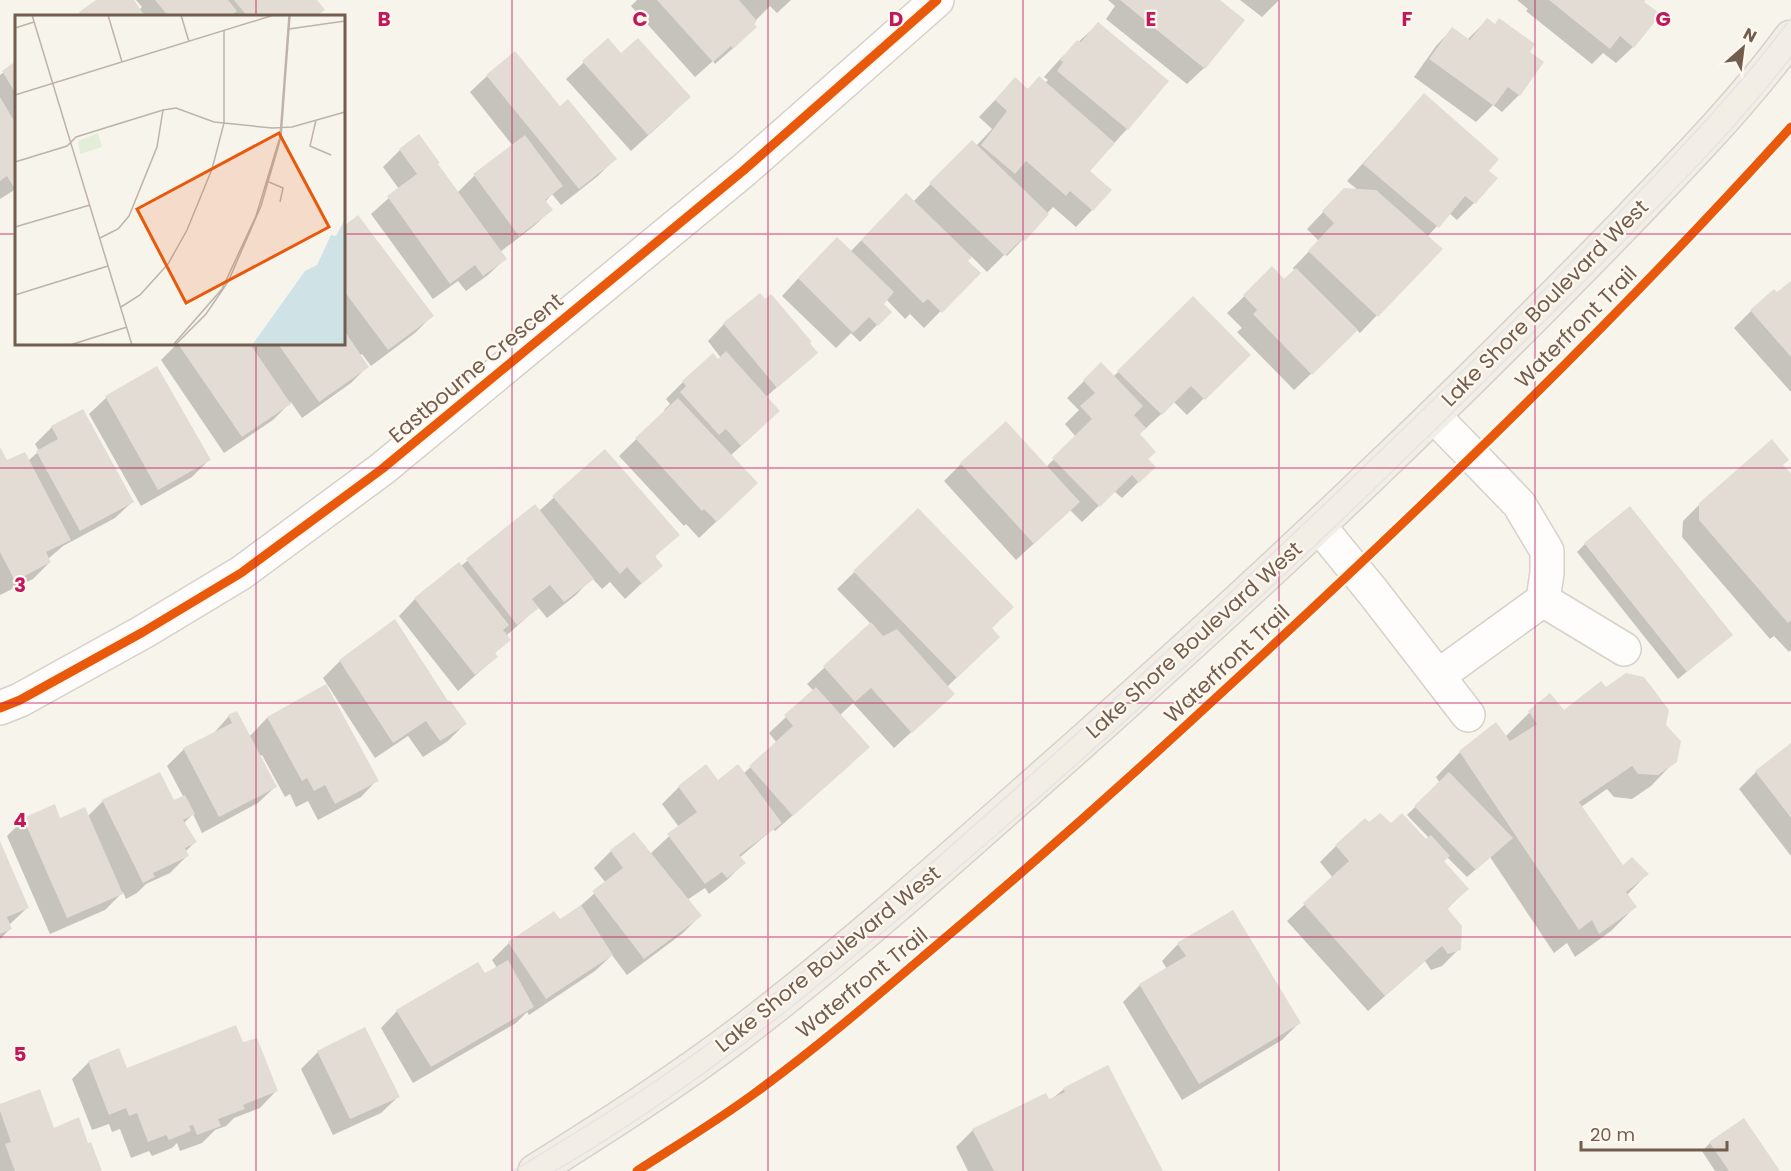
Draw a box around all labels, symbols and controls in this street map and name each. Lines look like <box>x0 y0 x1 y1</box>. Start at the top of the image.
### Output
text: B <box>377 5 391 33</box>
text: C <box>632 5 648 33</box>
text: D <box>889 5 903 33</box>
text: E <box>1146 5 1156 33</box>
text: F <box>1402 5 1413 33</box>
text: G <box>1655 5 1671 33</box>
inset map <box>15 15 345 345</box>
north arrow <box>1713 18 1773 78</box>
text: N <box>1739 22 1761 48</box>
street label: Lake Shore Boulevard West <box>1435 193 1655 413</box>
street label: Waterfront Trail <box>1508 259 1643 394</box>
street label: Eastbourne Crescent <box>382 286 569 449</box>
street label: Lake Shore Boulevard West <box>1079 534 1308 745</box>
text: 3 <box>14 571 26 599</box>
street label: Waterfront Trail <box>1158 598 1296 729</box>
text: 4 <box>13 806 27 834</box>
street label: Lake Shore Boulevard West <box>709 859 946 1059</box>
street label: Waterfront Trail <box>790 920 934 1045</box>
text: 5 <box>14 1040 27 1068</box>
scale bar <box>1581 1114 1726 1152</box>
text: 20 m <box>1590 1122 1635 1147</box>

